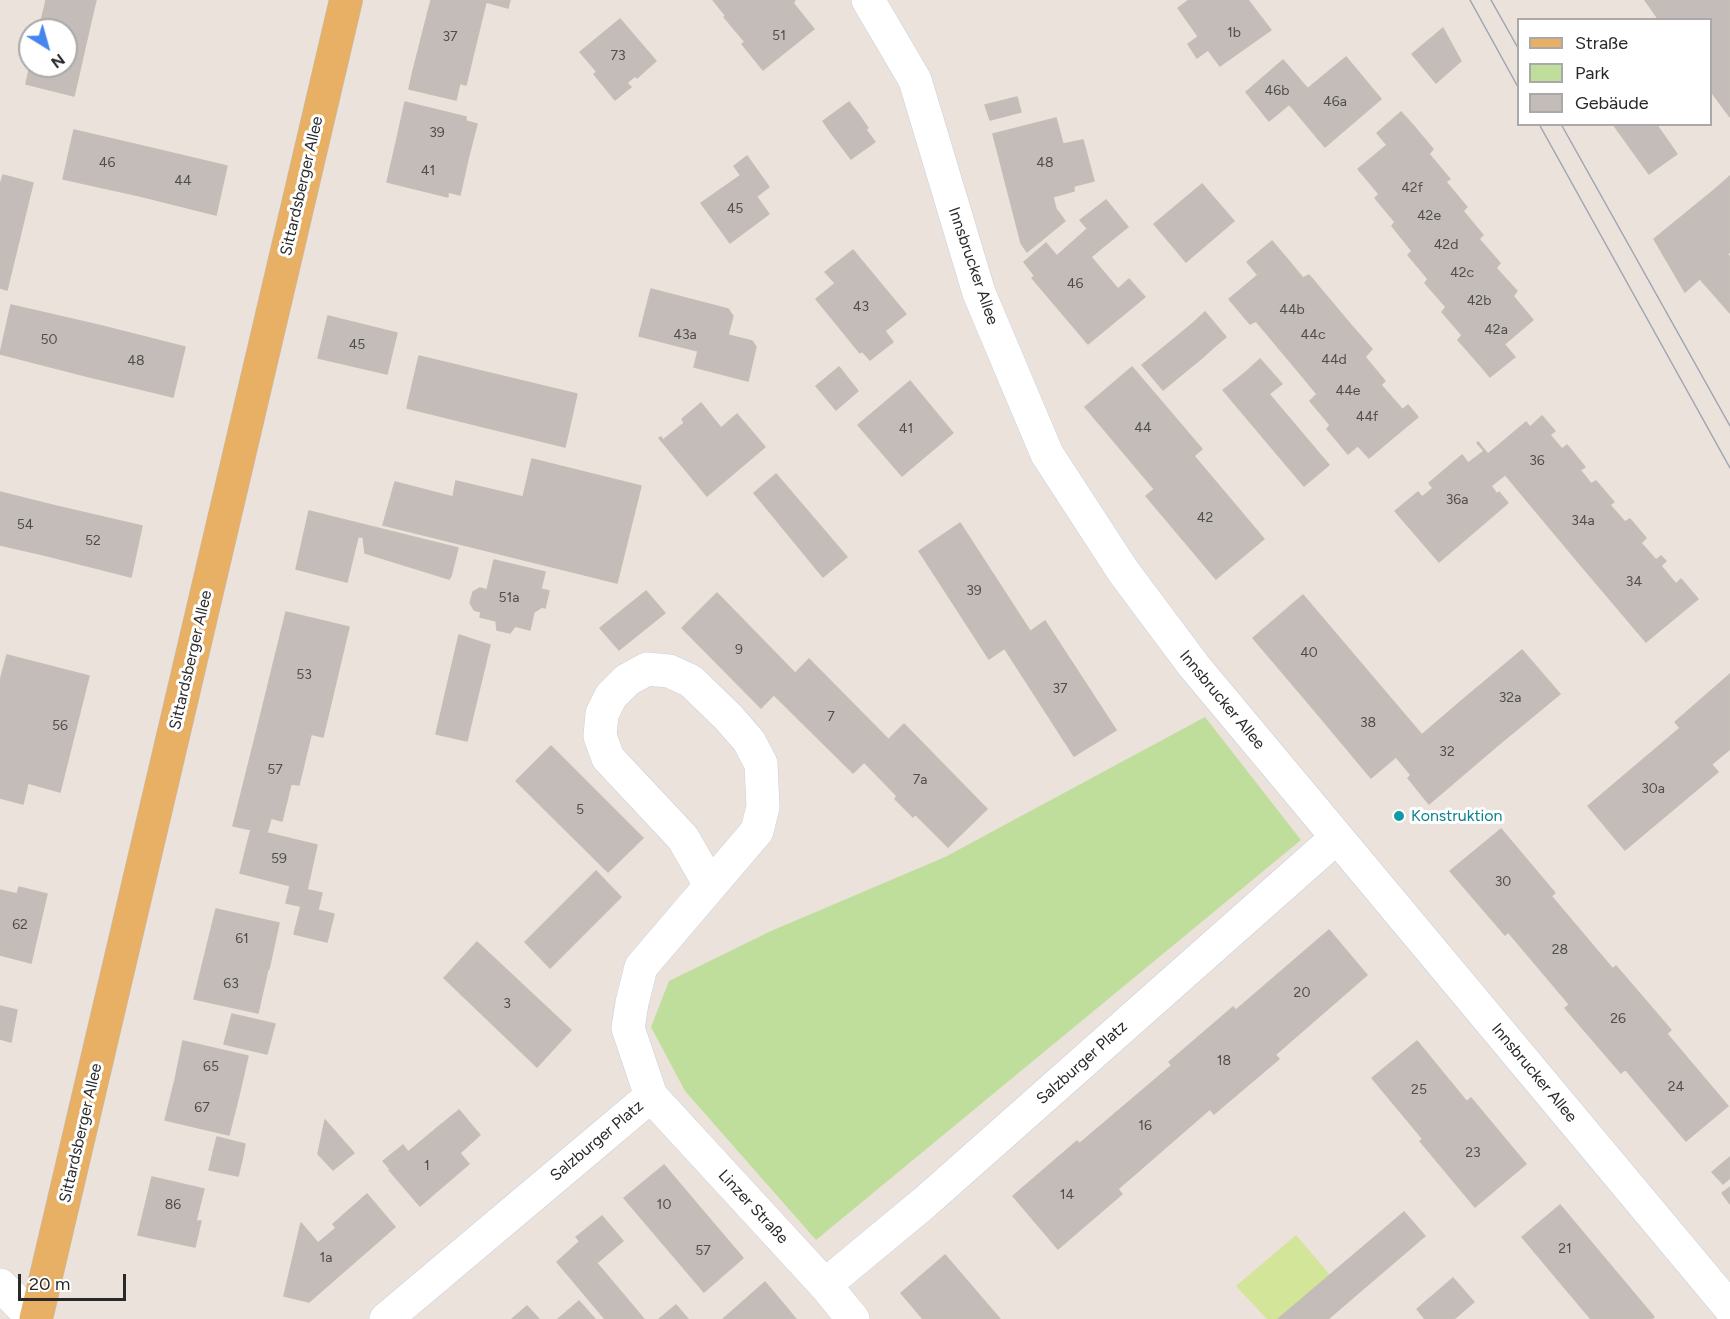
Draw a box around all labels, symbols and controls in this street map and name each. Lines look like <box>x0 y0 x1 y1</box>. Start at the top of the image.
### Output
north arrow <box>18 18 78 78</box>
legend <box>1517 18 1712 126</box>
house number: 1b <box>1227 25 1241 41</box>
house number: 51 <box>772 28 786 44</box>
house number: 37 <box>442 29 458 45</box>
text: Straße <box>1575 32 1628 54</box>
house number: 73 <box>610 48 626 64</box>
text: N <box>47 50 69 72</box>
text: Park <box>1575 62 1609 84</box>
house number: 46b <box>1265 83 1289 99</box>
text: Gebäude <box>1575 92 1649 114</box>
house number: 46a <box>1323 94 1347 110</box>
street label: Sittardsberger Allee <box>277 114 327 258</box>
house number: 39 <box>429 125 445 141</box>
house number: 46 <box>99 155 115 171</box>
house number: 48 <box>1036 155 1054 171</box>
house number: 41 <box>421 163 435 179</box>
house number: 44 <box>174 173 192 189</box>
house number: 42f <box>1401 180 1423 196</box>
house number: 45 <box>727 201 743 217</box>
street label: Innsbrucker Allee <box>944 205 1002 327</box>
house number: 42e <box>1417 208 1441 224</box>
house number: 42d <box>1434 237 1458 253</box>
house number: 42c <box>1450 265 1474 281</box>
house number: 46 <box>1067 276 1083 292</box>
house number: 42b <box>1467 293 1491 309</box>
house number: 43 <box>853 299 869 315</box>
house number: 44b <box>1279 302 1305 318</box>
house number: 42a <box>1484 322 1508 338</box>
house number: 43a <box>673 327 697 343</box>
house number: 44c <box>1301 327 1325 343</box>
house number: 50 <box>40 332 58 348</box>
house number: 45 <box>349 337 365 353</box>
house number: 44d <box>1321 352 1347 368</box>
house number: 48 <box>127 353 145 369</box>
house number: 44e <box>1335 383 1361 399</box>
house number: 44f <box>1356 409 1378 425</box>
house number: 44 <box>1134 420 1152 436</box>
house number: 41 <box>899 421 913 437</box>
house number: 36 <box>1529 453 1545 469</box>
house number: 36a <box>1446 492 1468 508</box>
house number: 42 <box>1197 510 1213 526</box>
house number: 34a <box>1571 513 1595 529</box>
house number: 54 <box>17 517 33 533</box>
house number: 52 <box>85 533 101 549</box>
house number: 34 <box>1626 574 1642 590</box>
house number: 39 <box>966 583 982 599</box>
street label: Sittardsberger Allee <box>166 588 216 732</box>
house number: 51a <box>499 590 519 606</box>
house number: 9 <box>735 642 743 658</box>
house number: 40 <box>1300 645 1318 661</box>
street label: Innsbrucker Allee <box>1175 647 1269 753</box>
house number: 53 <box>296 667 312 683</box>
house number: 37 <box>1052 681 1068 697</box>
house number: 32a <box>1499 690 1521 706</box>
house number: 7 <box>827 709 835 725</box>
house number: 38 <box>1360 715 1376 731</box>
house number: 56 <box>52 718 68 734</box>
house number: 32 <box>1439 744 1455 760</box>
house number: 57 <box>267 762 283 778</box>
house number: 7a <box>913 772 927 788</box>
house number: 30a <box>1641 781 1665 797</box>
house number: 5 <box>576 802 584 818</box>
place label: Konstruktion <box>1411 806 1502 826</box>
marker: Konstruktion <box>1392 809 1406 823</box>
house number: 59 <box>271 851 287 867</box>
house number: 30 <box>1495 874 1511 890</box>
house number: 62 <box>12 917 28 933</box>
house number: 61 <box>235 931 249 947</box>
house number: 28 <box>1552 942 1568 958</box>
house number: 63 <box>223 976 239 992</box>
house number: 20 <box>1294 985 1310 1001</box>
house number: 3 <box>503 996 511 1012</box>
house number: 26 <box>1610 1011 1626 1027</box>
street label: Salzburger Platz <box>1033 1017 1131 1109</box>
street label: Innsbrucker Allee <box>1487 1020 1581 1126</box>
house number: 18 <box>1217 1053 1231 1069</box>
house number: 65 <box>203 1059 219 1075</box>
street label: Sittardsberger Allee <box>56 1061 106 1205</box>
house number: 24 <box>1668 1079 1684 1095</box>
house number: 25 <box>1411 1082 1427 1098</box>
street label: Salzburger Platz <box>547 1097 647 1185</box>
house number: 67 <box>194 1100 210 1116</box>
house number: 16 <box>1138 1118 1152 1134</box>
house number: 23 <box>1465 1145 1481 1161</box>
house number: 1 <box>424 1158 430 1174</box>
street label: Linzer Straße <box>714 1166 792 1248</box>
house number: 14 <box>1060 1187 1074 1203</box>
house number: 86 <box>165 1197 181 1213</box>
house number: 10 <box>657 1197 671 1213</box>
house number: 21 <box>1558 1241 1572 1257</box>
house number: 57 <box>695 1243 711 1259</box>
house number: 1a <box>320 1250 332 1266</box>
scale bar <box>21 1262 129 1300</box>
text: 20 m <box>29 1273 70 1295</box>

